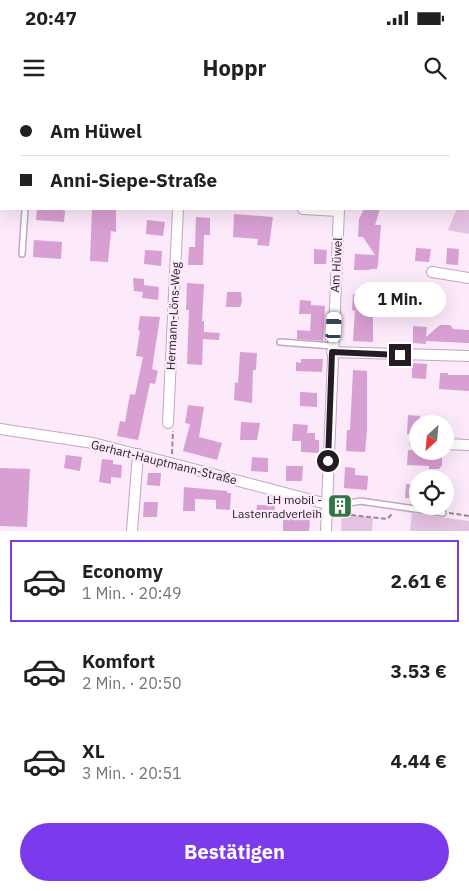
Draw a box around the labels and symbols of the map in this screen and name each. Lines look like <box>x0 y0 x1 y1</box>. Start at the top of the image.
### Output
street label: Am Hüwel <box>327 237 345 293</box>
street label: Hermann-Löns-Weg <box>163 261 183 370</box>
callout: 1 Min. <box>354 282 446 318</box>
car <box>325 312 342 342</box>
route end <box>389 344 411 366</box>
north arrow <box>409 415 454 460</box>
street label: Gerhart-Hauptmann-Straße <box>89 437 239 488</box>
route start <box>317 450 339 472</box>
place label: LH mobil - Lastenradverleih <box>232 492 322 521</box>
building icon: LH mobil - Lastenradverleih <box>327 493 353 519</box>

